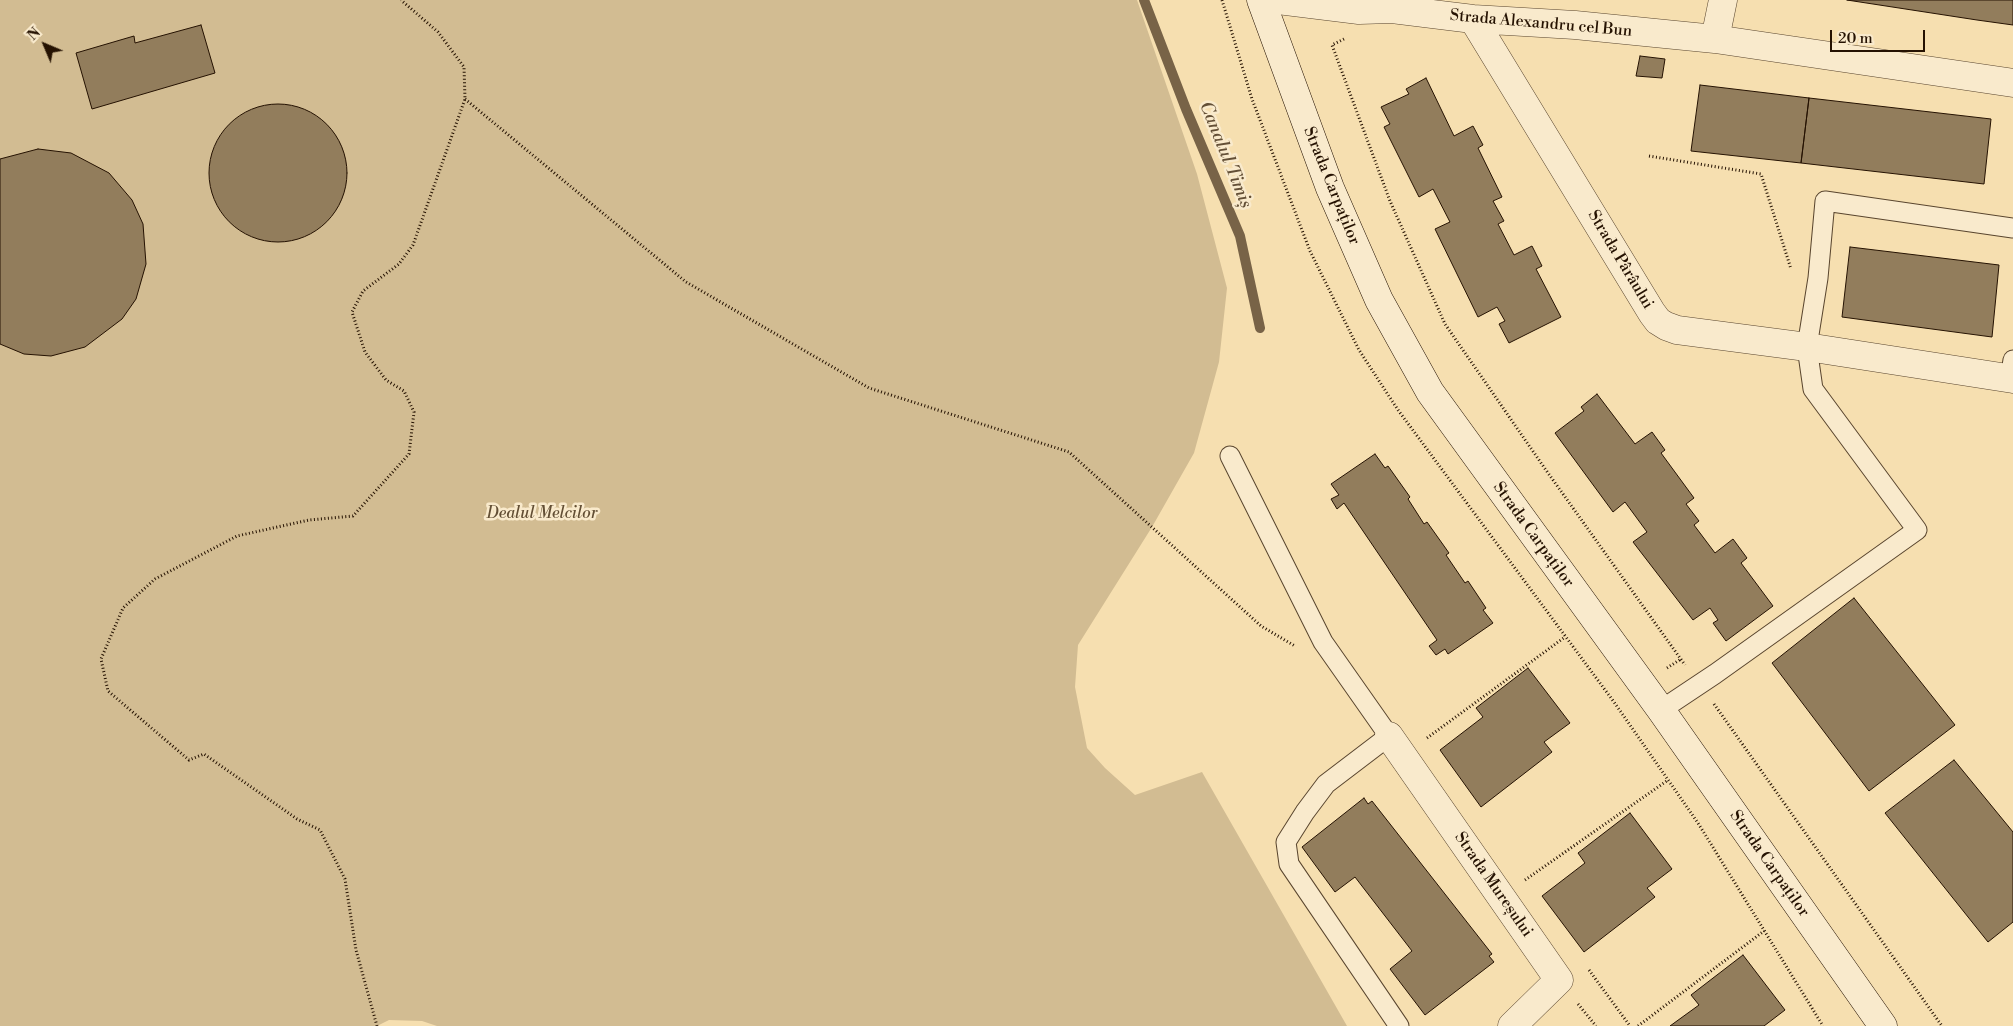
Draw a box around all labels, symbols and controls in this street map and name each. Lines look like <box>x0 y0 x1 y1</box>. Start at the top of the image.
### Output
street label: Strada Alexandru cel Bun <box>1449 6 1633 42</box>
north arrow <box>20 20 70 70</box>
scale bar <box>1833 20 1928 52</box>
text: N <box>24 24 45 45</box>
text: 20 m <box>1838 29 1873 48</box>
water label: Canalul Timiș <box>1194 99 1256 211</box>
street label: Strada Carpaților <box>1299 124 1363 248</box>
street label: Strada Pârâului <box>1583 207 1657 313</box>
street label: Strada Carpaților <box>1488 479 1578 591</box>
park label: Dealul Melcilor <box>487 504 597 524</box>
street label: Strada Carpaților <box>1725 807 1813 921</box>
street label: Strada Mureșului <box>1450 829 1536 941</box>

